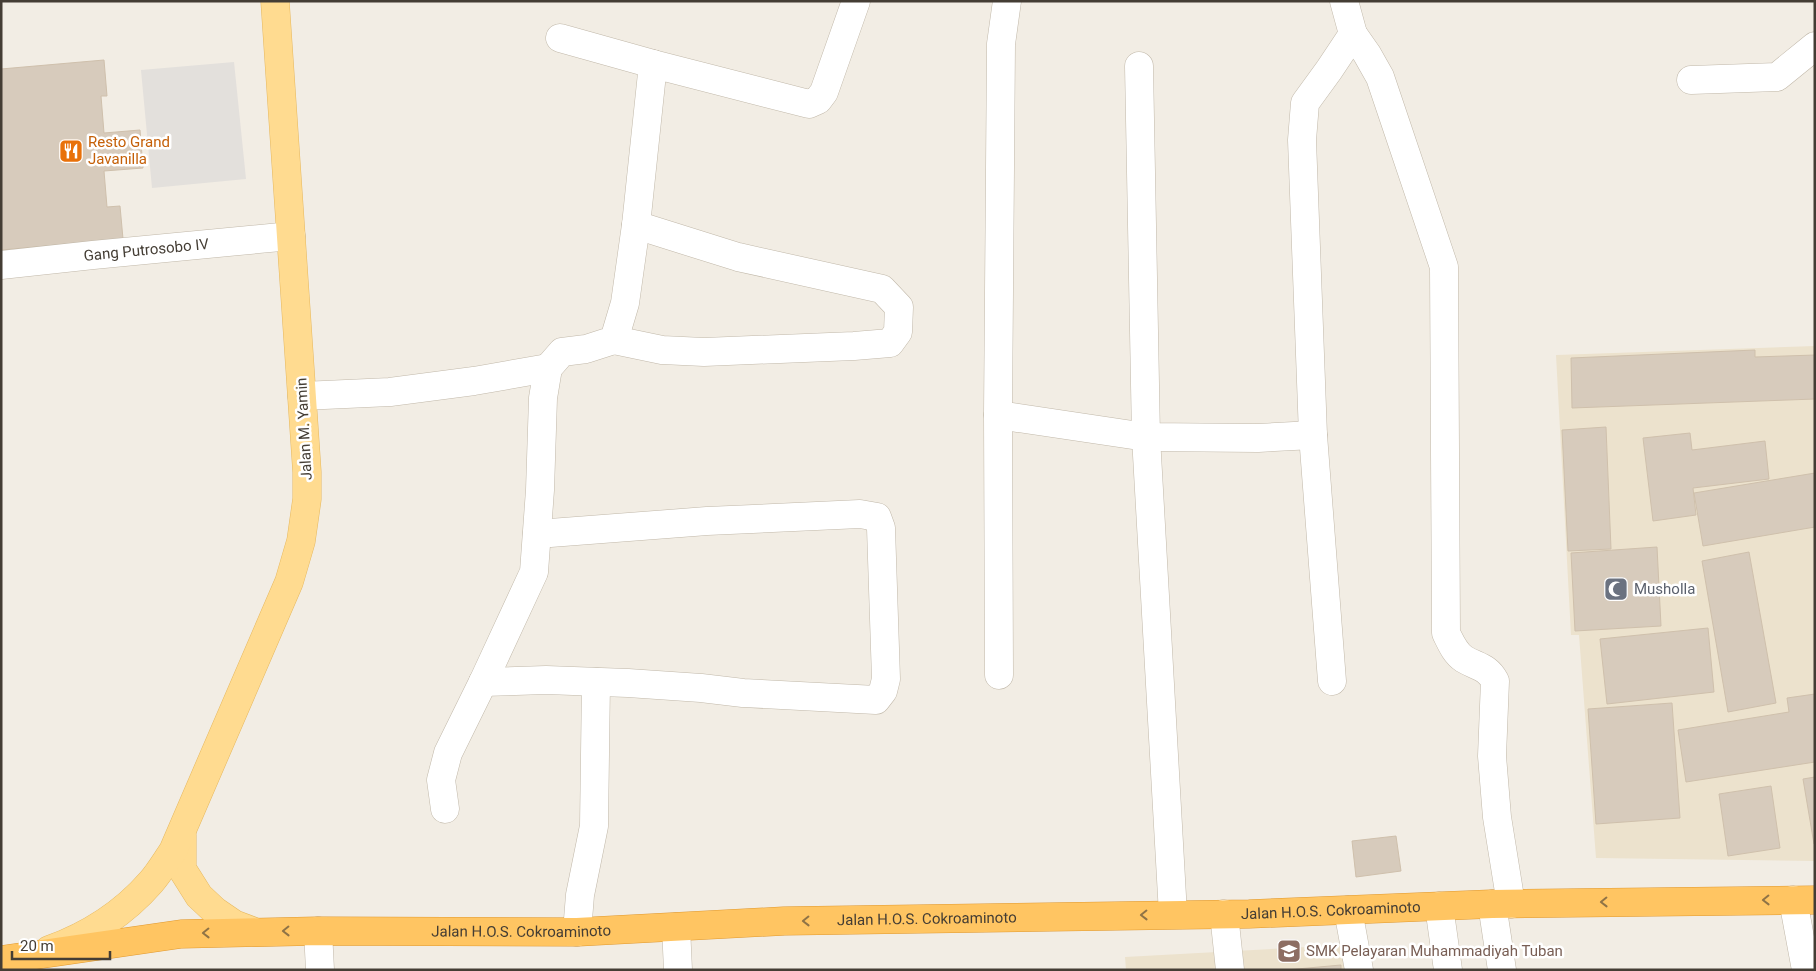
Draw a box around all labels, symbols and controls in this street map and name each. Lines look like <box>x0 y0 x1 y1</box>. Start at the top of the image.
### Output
place label: Resto Grand Javanilla <box>88 133 170 168</box>
restaurant icon: Resto Grand Javanilla <box>58 138 84 164</box>
street label: Gang Putrosobo IV <box>83 235 210 265</box>
street label: Jalan M. Yamin <box>292 377 316 481</box>
mosque icon: Musholla <box>1603 576 1629 602</box>
place label: Musholla <box>1634 580 1695 598</box>
one-way arrow <box>1762 895 1770 905</box>
one-way arrow <box>1599 897 1607 908</box>
street label: Jalan H.O.S. Cokroaminoto <box>1241 898 1421 923</box>
street label: Jalan H.O.S. Cokroaminoto <box>837 908 1017 929</box>
one-way arrow <box>1139 910 1147 920</box>
one-way arrow <box>802 915 810 926</box>
street label: Jalan H.O.S. Cokroaminoto <box>431 921 611 941</box>
one-way arrow <box>282 926 290 937</box>
scale bar <box>12 928 110 960</box>
one-way arrow <box>202 928 210 938</box>
text: 20 m <box>20 937 54 955</box>
school or university icon: SMK Pelayaran Muhammadiyah Tuban <box>1276 938 1302 964</box>
place label: SMK Pelayaran Muhammadiyah Tuban <box>1306 942 1563 960</box>

